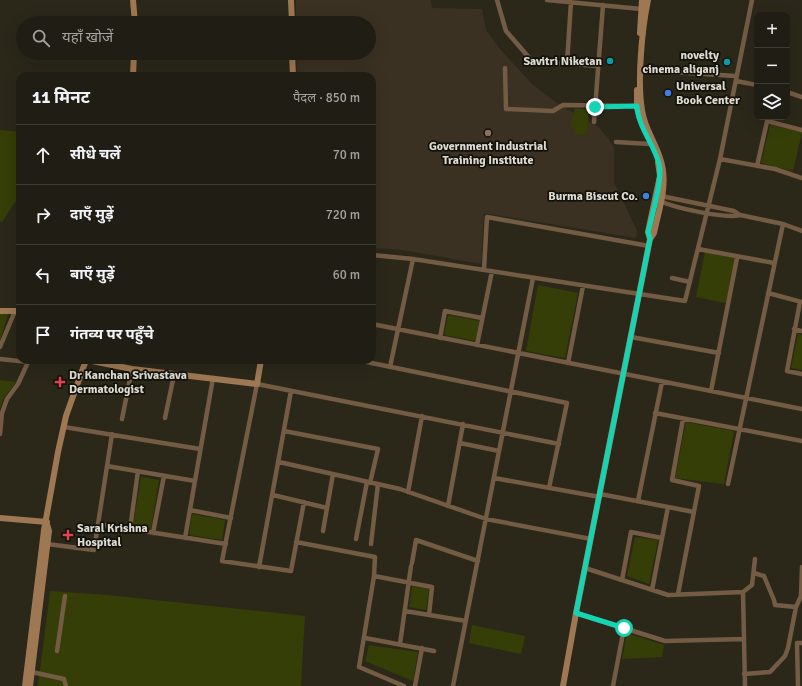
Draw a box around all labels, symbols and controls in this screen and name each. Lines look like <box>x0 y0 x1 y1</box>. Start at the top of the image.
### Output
map controls <box>754 12 790 120</box>
button: + <box>754 12 790 48</box>
search box <box>16 16 376 60</box>
icon: search <box>30 27 52 49</box>
text: यहाँ खोजें <box>62 28 113 46</box>
place label: novelty cinema aliganj <box>642 48 719 77</box>
button: − <box>754 48 790 84</box>
place label: Savitri Niketan <box>523 54 602 69</box>
marker: Savitri Niketan <box>605 56 615 66</box>
marker: novelty cinema aliganj <box>722 57 732 67</box>
place label: Universal Book Center <box>676 79 740 108</box>
button: layers <box>754 84 790 120</box>
text: 11 मिनट <box>32 87 90 108</box>
marker: Universal Book Center <box>663 88 673 98</box>
text: पैदल · 850 m <box>293 90 360 106</box>
route end <box>586 98 604 116</box>
marker: Government Industrial Training Institute <box>483 128 493 138</box>
place label: Government Industrial Training Institute <box>429 139 547 168</box>
icon: ahead <box>32 144 54 166</box>
text: सीधे चलें <box>70 145 121 163</box>
text: 70 m <box>333 147 360 163</box>
place label: Burma Biscut Co. <box>548 189 638 204</box>
marker: Burma Biscut Co. <box>641 191 651 201</box>
icon: right <box>32 204 54 226</box>
text: दाएँ मुड़ें <box>70 205 114 223</box>
text: 720 m <box>326 207 360 223</box>
icon: left <box>32 264 54 286</box>
text: बाएँ मुड़ें <box>70 265 114 283</box>
text: 60 m <box>333 267 360 283</box>
icon: arrive <box>32 324 54 346</box>
text: गंतव्य पर पहुँचे <box>70 325 154 343</box>
place label: Dr Kanchan Srivastava Dermatologist <box>69 368 187 397</box>
marker: Dr Kanchan Srivastava Dermatologist <box>54 376 66 388</box>
place label: Saral Krishna Hospital <box>77 521 148 550</box>
marker: Saral Krishna Hospital <box>62 529 74 541</box>
route start <box>615 619 633 637</box>

